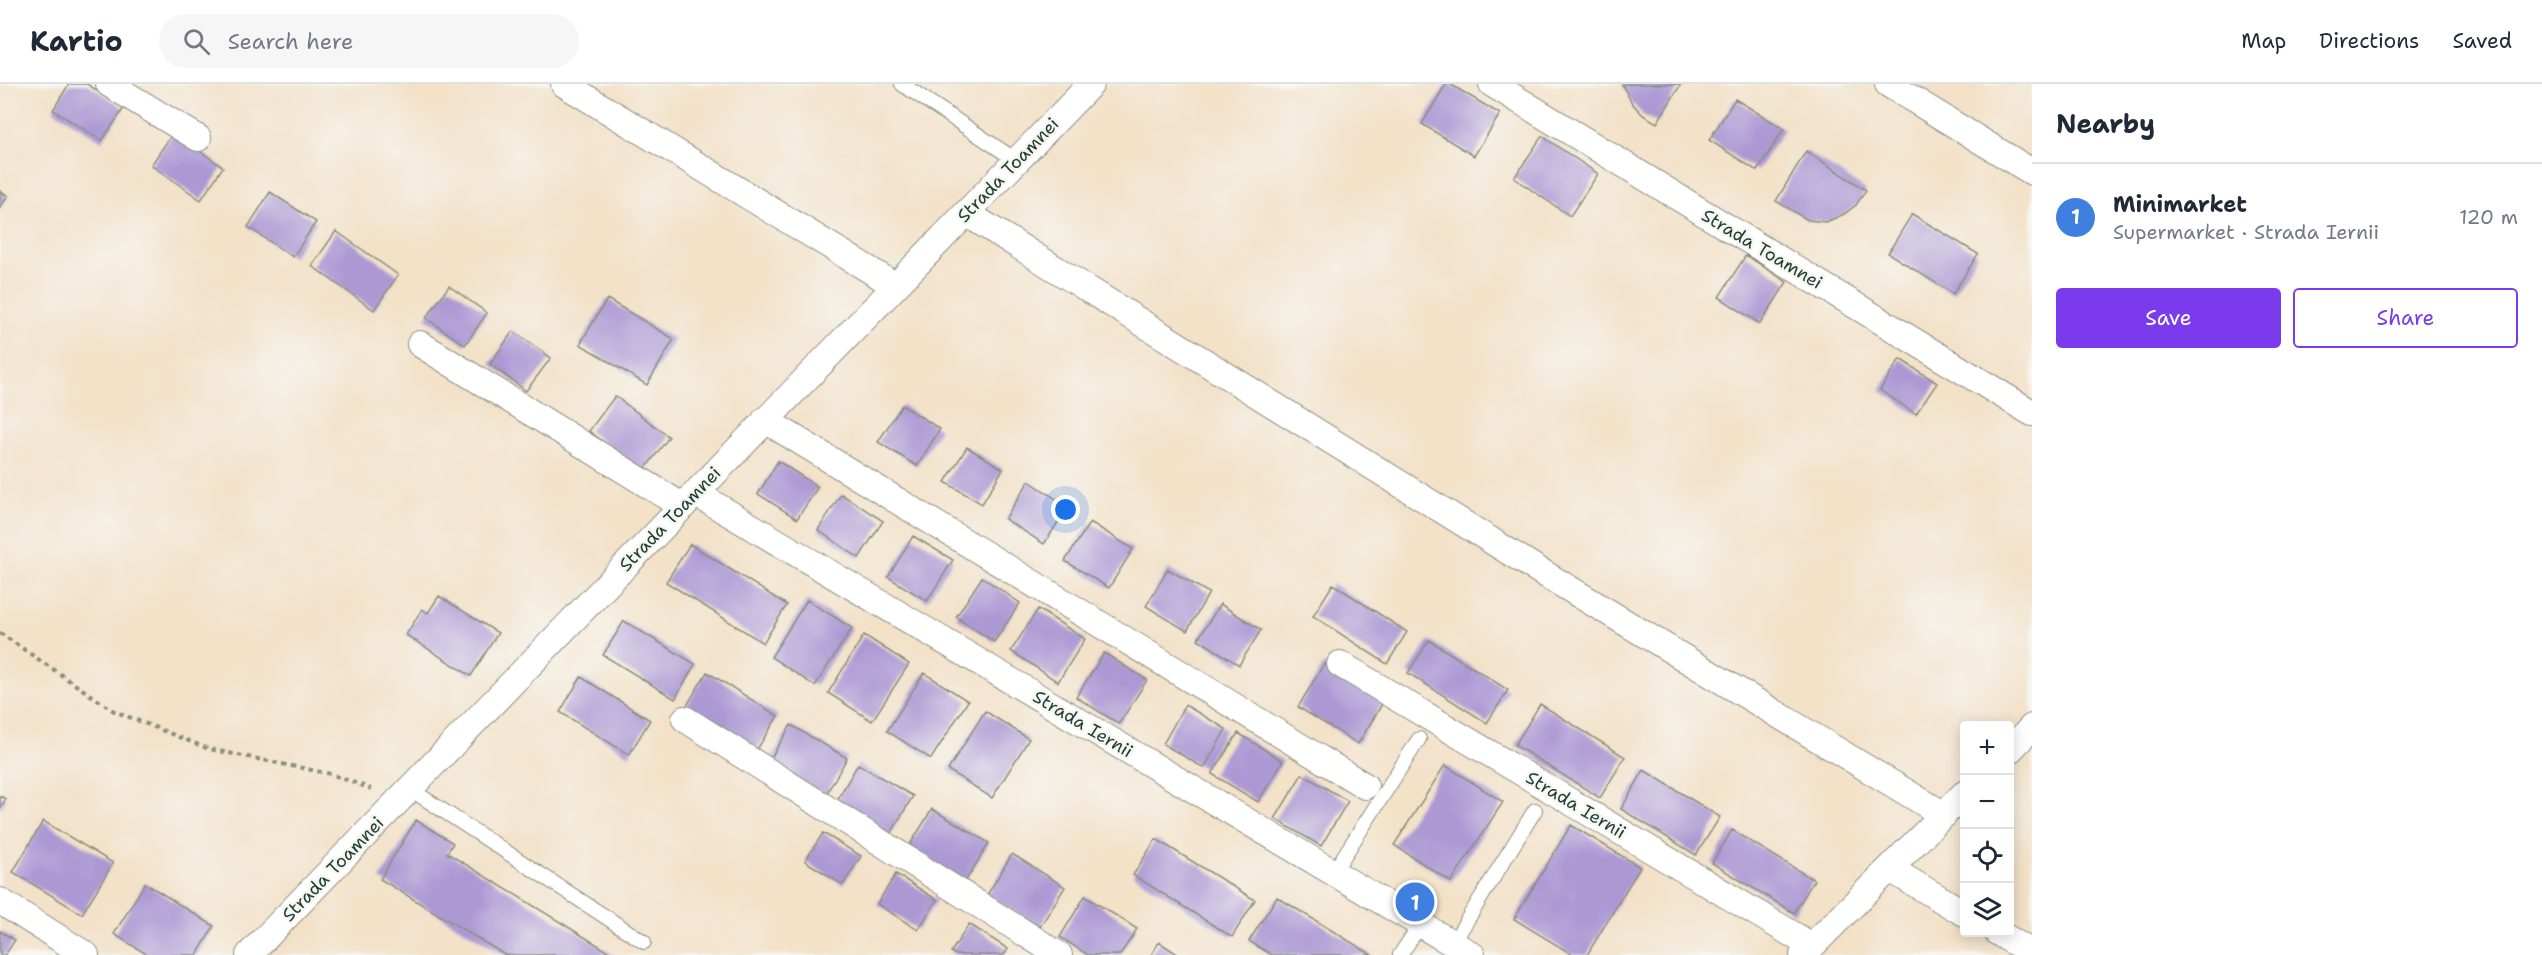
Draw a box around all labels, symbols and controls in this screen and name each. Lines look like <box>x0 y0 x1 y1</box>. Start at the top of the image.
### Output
search box <box>159 14 579 68</box>
text: Kartio <box>30 22 123 60</box>
icon: search <box>180 25 213 58</box>
text: Search here <box>228 27 353 56</box>
text: Map <box>2241 27 2286 55</box>
text: Directions <box>2319 27 2419 55</box>
text: Saved <box>2452 27 2512 55</box>
text: Nearby <box>2056 106 2155 141</box>
street label: Strada Toamnei <box>952 112 1064 228</box>
text: Minimarket <box>2113 190 2247 219</box>
street label: Strada Toamnei <box>1697 203 1827 295</box>
text: 1 <box>2071 204 2080 230</box>
text: 120 m <box>2459 204 2518 230</box>
text: Supermarket · Strada Iernii <box>2113 219 2379 245</box>
button: Save <box>2056 288 2281 348</box>
button: Share <box>2293 288 2518 348</box>
street label: Strada Toamnei <box>614 461 726 577</box>
your location <box>1051 495 1080 524</box>
street label: Strada Iernii <box>1029 685 1137 763</box>
map controls <box>1960 721 2014 937</box>
button: + <box>1960 721 2014 775</box>
street label: Strada Iernii <box>1522 766 1630 844</box>
button: − <box>1960 775 2014 829</box>
street label: Strada Toamnei <box>277 811 389 927</box>
button: locate <box>1960 829 2014 883</box>
pin: 1 <box>1396 880 1434 924</box>
button: layers <box>1960 883 2014 937</box>

